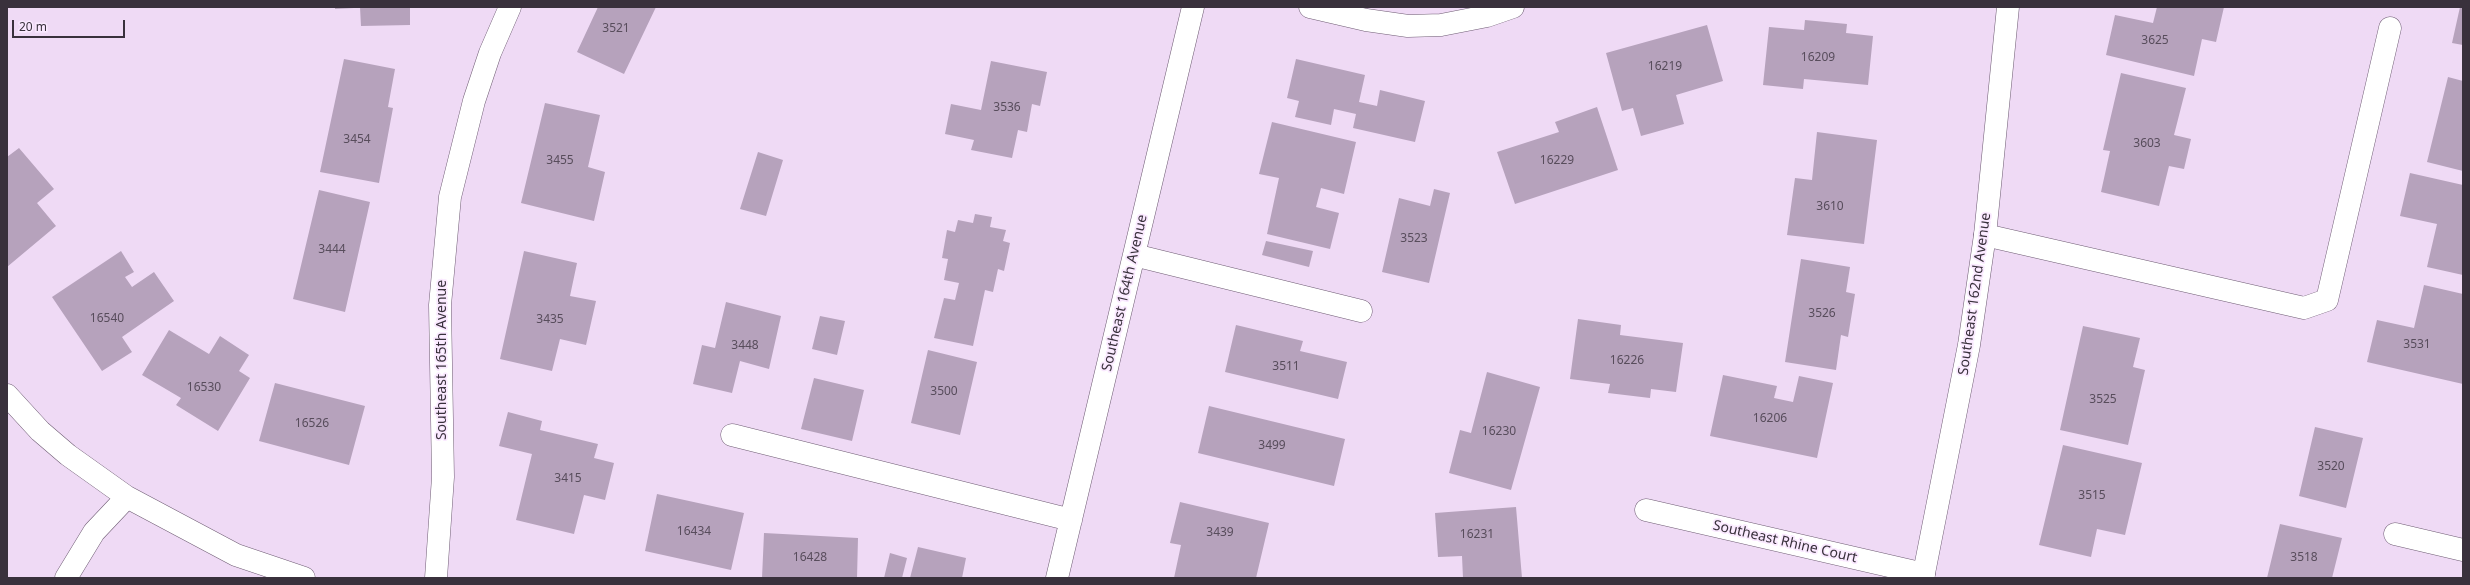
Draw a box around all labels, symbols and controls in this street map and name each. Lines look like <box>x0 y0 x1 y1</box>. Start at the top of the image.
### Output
scale bar <box>14 12 127 38</box>
text: 20 m <box>19 18 47 35</box>
house number: 3521 <box>602 22 630 36</box>
house number: 3625 <box>2141 34 2169 48</box>
house number: 16209 <box>1801 51 1835 65</box>
house number: 16219 <box>1648 60 1682 74</box>
house number: 3536 <box>993 101 1021 115</box>
house number: 3454 <box>343 133 371 147</box>
house number: 3603 <box>2133 137 2161 151</box>
house number: 3455 <box>546 154 574 168</box>
house number: 16229 <box>1540 154 1574 168</box>
house number: 3610 <box>1816 200 1844 214</box>
street label: Southeast 162nd Avenue <box>1955 212 1995 376</box>
street label: Southeast 164th Avenue <box>1099 213 1151 373</box>
house number: 3523 <box>1400 232 1428 246</box>
house number: 3444 <box>318 243 346 257</box>
street label: Southeast 165th Avenue <box>434 280 450 440</box>
house number: 3526 <box>1808 307 1836 321</box>
house number: 16540 <box>90 312 124 326</box>
house number: 3435 <box>536 313 564 327</box>
house number: 3531 <box>2403 338 2431 352</box>
house number: 3448 <box>731 339 759 353</box>
house number: 16226 <box>1610 354 1644 368</box>
house number: 3511 <box>1272 360 1300 374</box>
house number: 16530 <box>187 381 221 395</box>
house number: 3500 <box>930 385 958 399</box>
house number: 3525 <box>2089 393 2117 407</box>
house number: 16206 <box>1753 412 1787 426</box>
house number: 16526 <box>295 417 329 431</box>
house number: 16230 <box>1482 425 1516 439</box>
house number: 3499 <box>1258 439 1286 453</box>
house number: 3520 <box>2317 460 2345 474</box>
house number: 3415 <box>554 472 582 486</box>
house number: 3515 <box>2078 489 2106 503</box>
street label: Southeast Rhine Court <box>1711 517 1859 567</box>
house number: 16434 <box>677 525 711 539</box>
house number: 3439 <box>1206 526 1234 540</box>
house number: 16231 <box>1460 528 1494 542</box>
house number: 16428 <box>793 551 827 565</box>
house number: 3518 <box>2290 551 2318 565</box>

